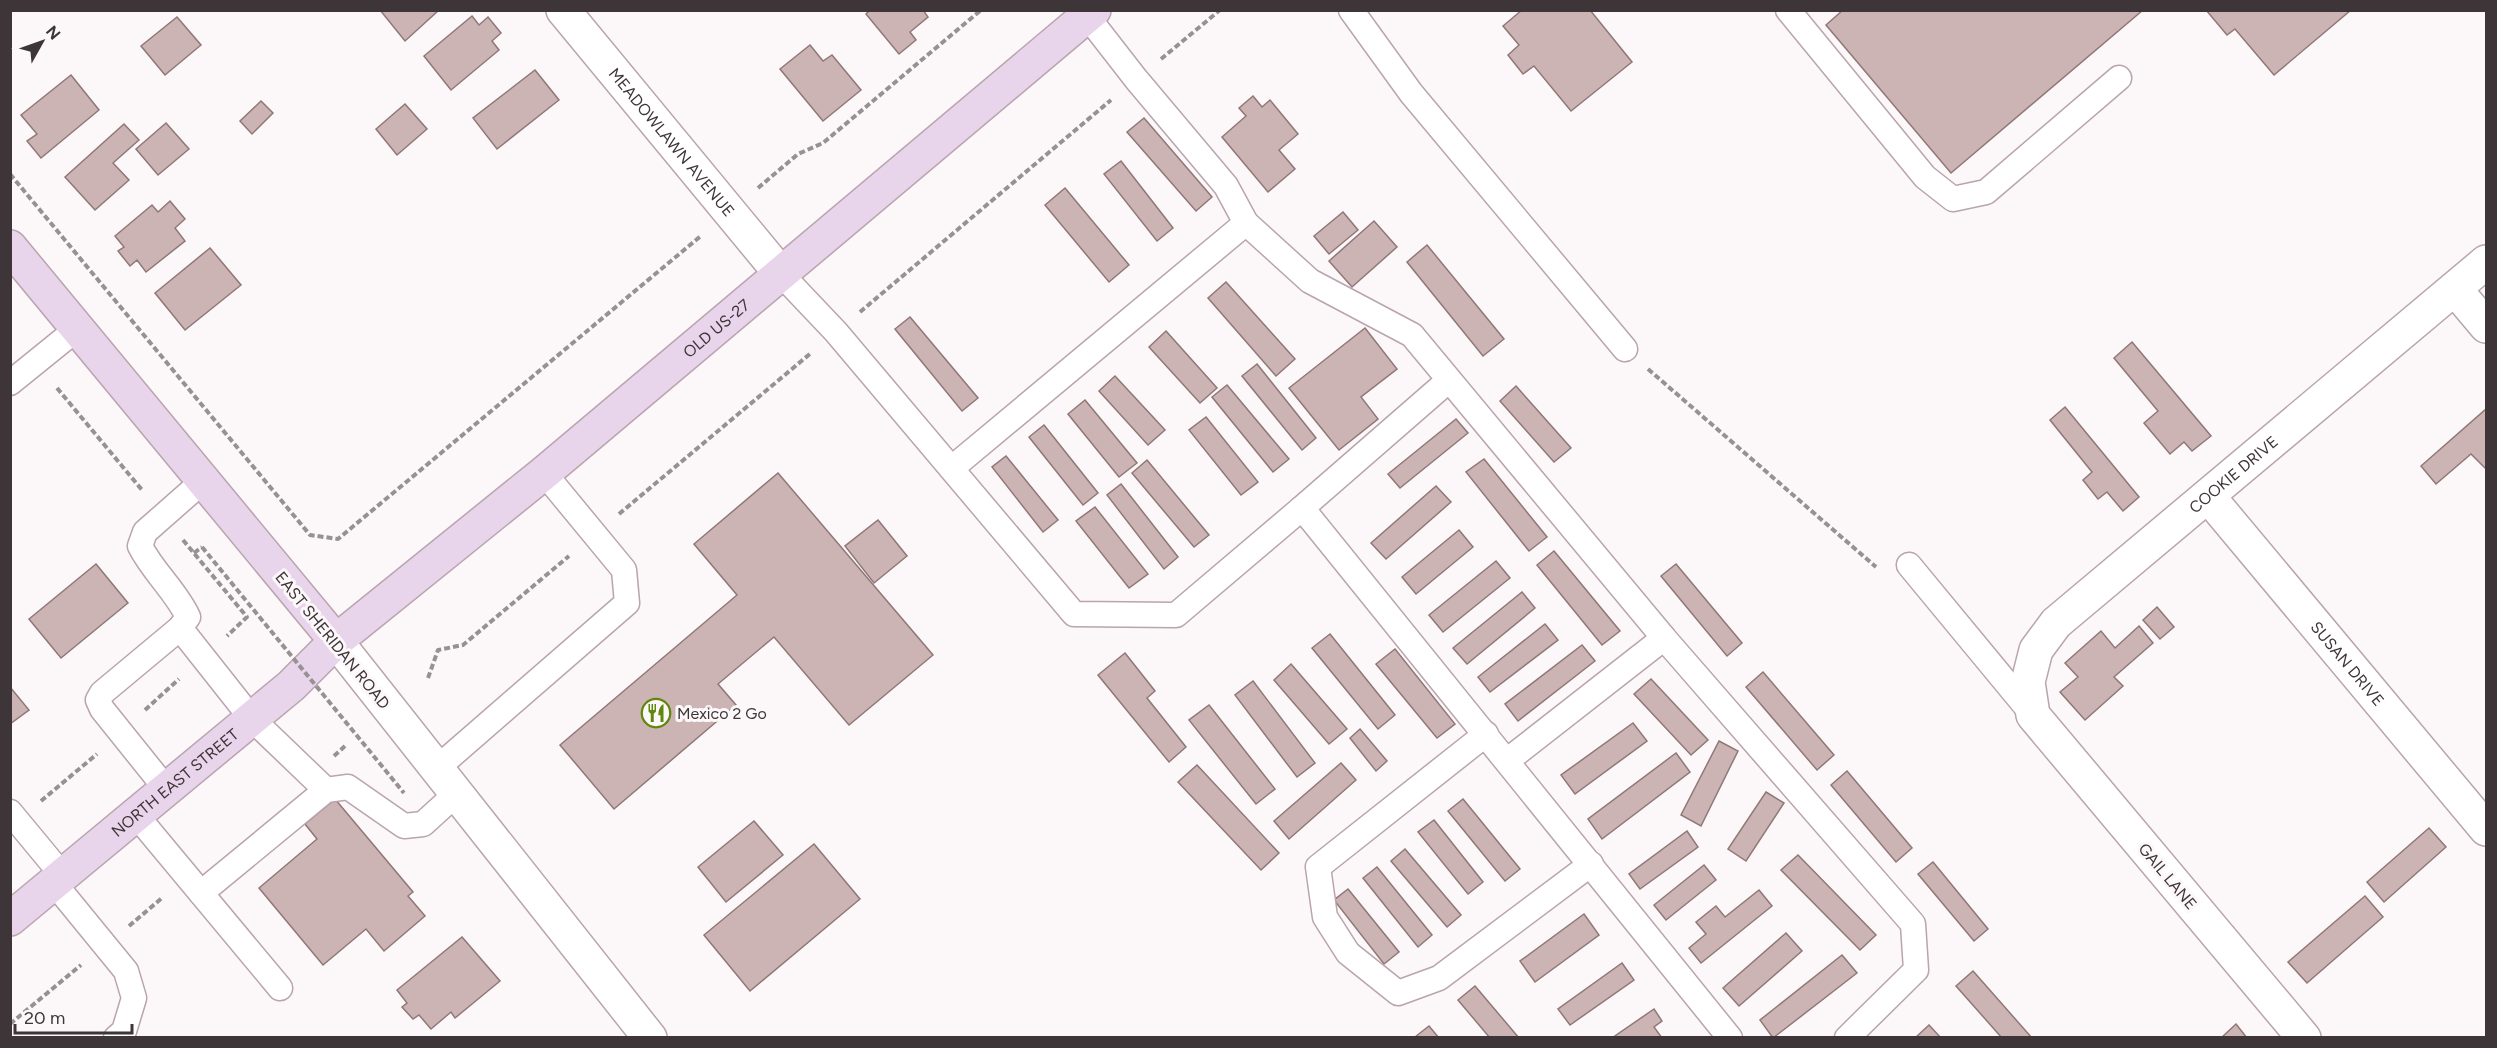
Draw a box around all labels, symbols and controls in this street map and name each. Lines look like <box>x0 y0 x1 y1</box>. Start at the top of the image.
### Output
north arrow <box>12 12 72 72</box>
text: N <box>42 22 64 44</box>
street label: MEADOWLAWN AVENUE <box>605 64 738 220</box>
street label: OLD US-27 <box>679 295 754 362</box>
street label: COOKIE DRIVE <box>2185 432 2282 517</box>
street label: EAST SHERIDAN ROAD <box>271 568 394 713</box>
street label: SUSAN DRIVE <box>2307 618 2388 710</box>
restaurant icon: Mexico 2 Go <box>640 697 672 729</box>
place label: Mexico 2 Go <box>677 704 767 723</box>
street label: NORTH EAST STREET <box>108 725 242 841</box>
street label: GAIL LANE <box>2134 839 2201 913</box>
scale bar <box>15 997 132 1035</box>
text: 20 m <box>24 1007 65 1029</box>

